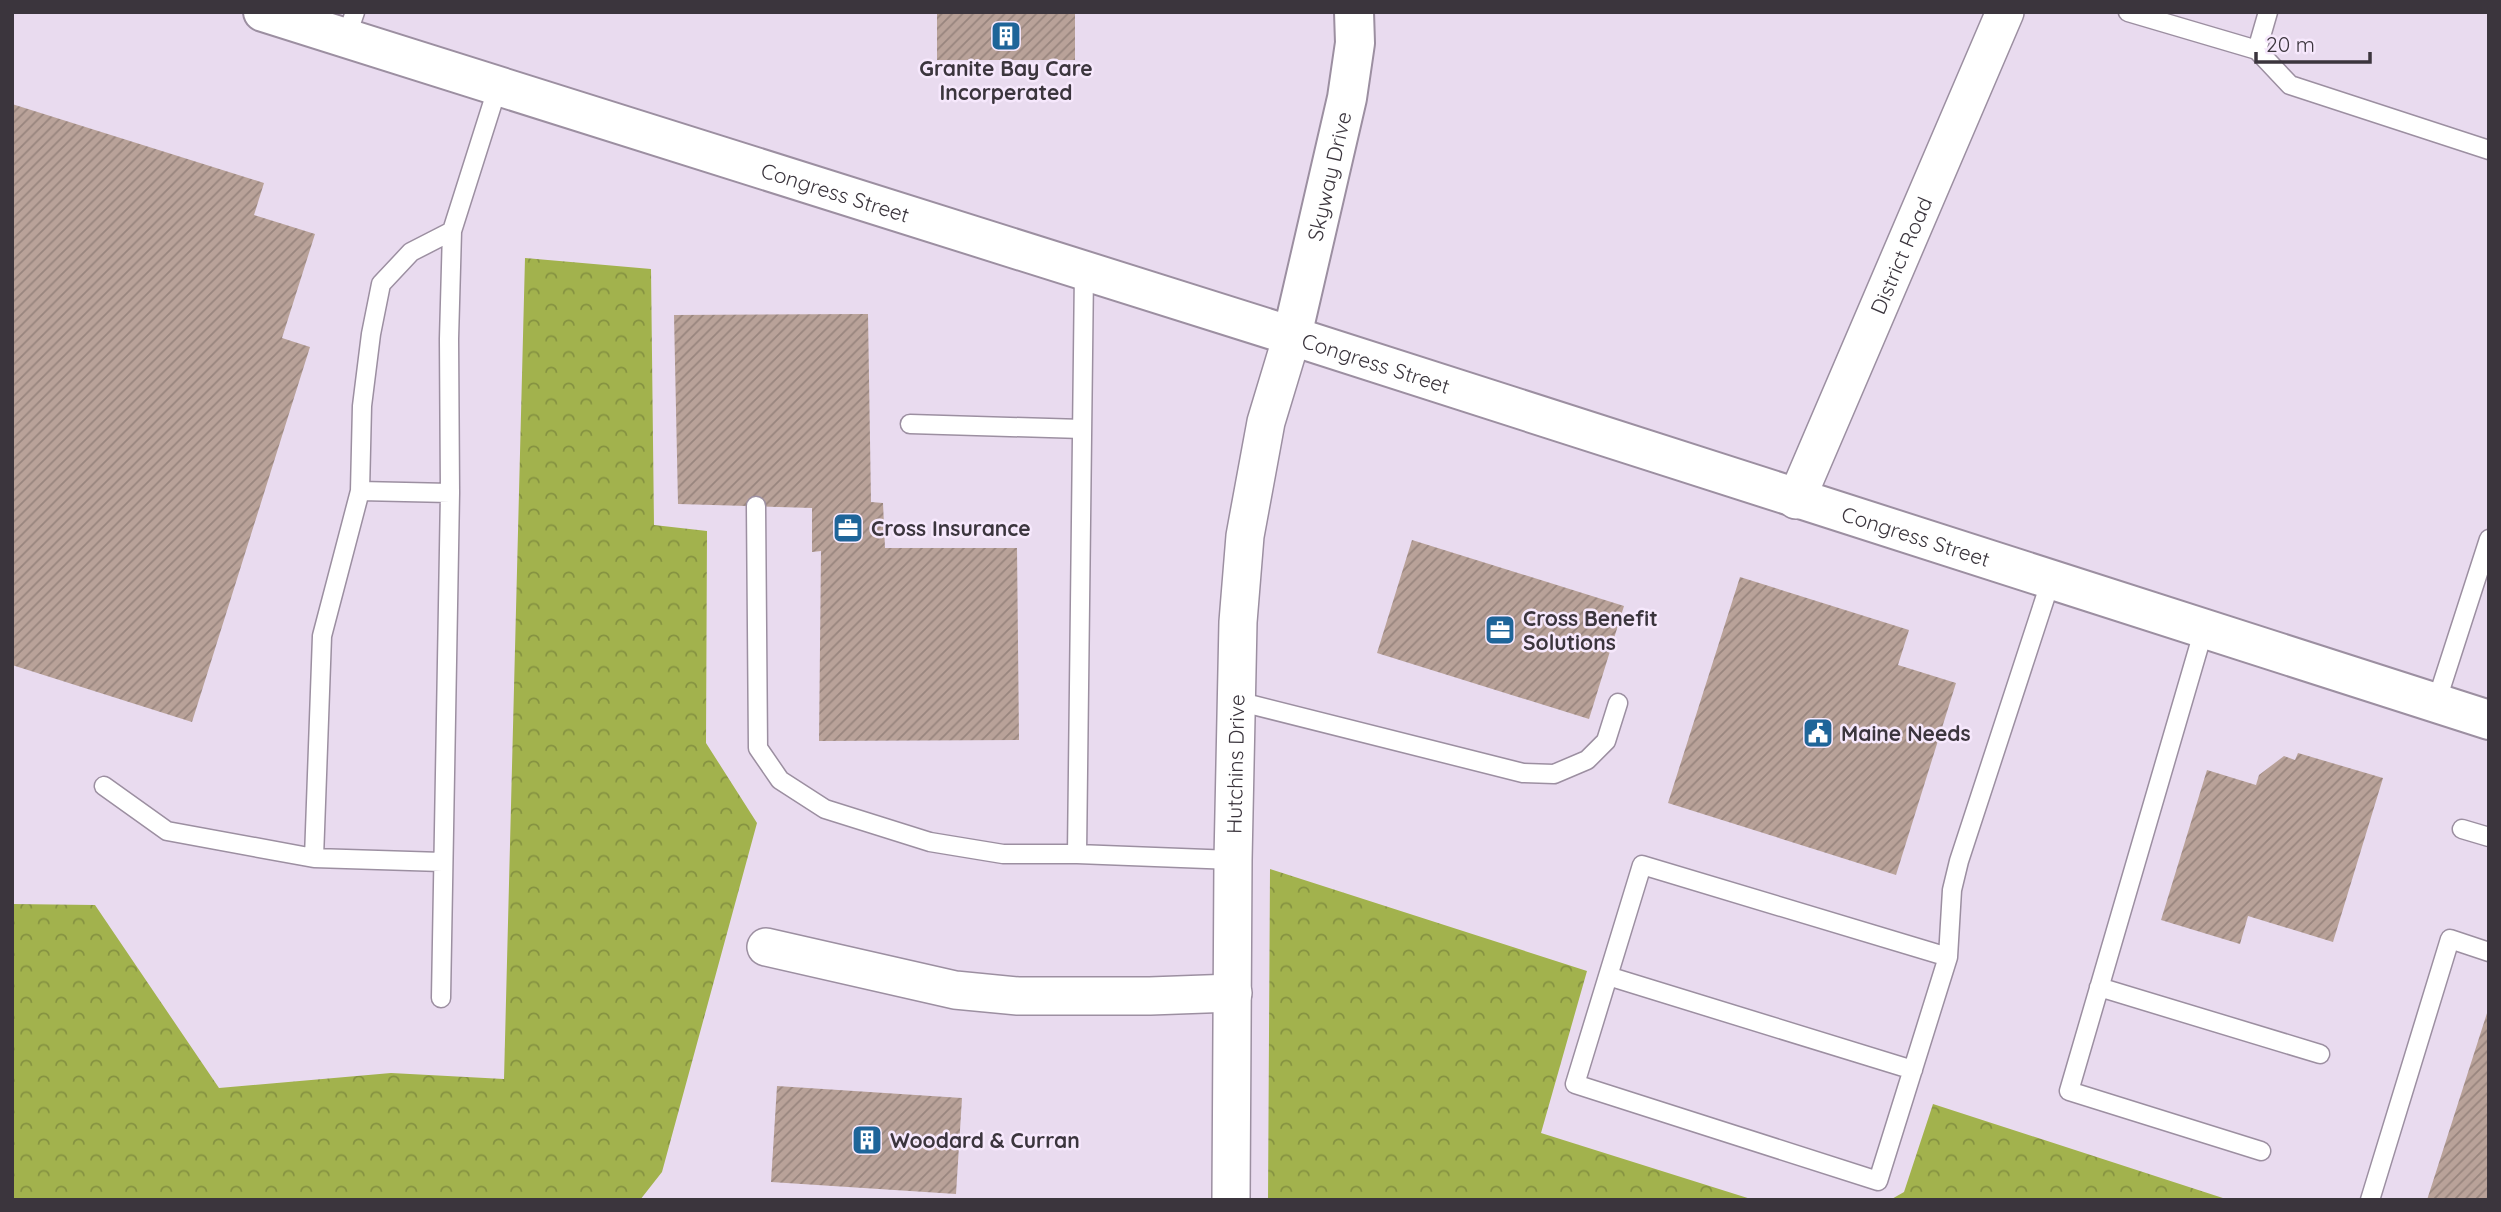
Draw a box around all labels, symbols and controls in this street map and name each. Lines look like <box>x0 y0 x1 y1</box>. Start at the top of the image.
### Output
building icon: Granite Bay Care Incorperated <box>989 19 1023 53</box>
scale bar <box>2256 21 2370 65</box>
text: 20 m <box>2266 31 2315 57</box>
place label: Granite Bay Care Incorperated <box>919 55 1093 105</box>
street label: Skyway Drive <box>1301 109 1356 243</box>
street label: Congress Street <box>758 157 913 228</box>
street label: District Road <box>1864 193 1937 318</box>
street label: Congress Street <box>1299 327 1453 399</box>
street label: Congress Street <box>1839 500 1993 572</box>
office icon: Cross Insurance <box>831 511 865 545</box>
place label: Cross Insurance <box>871 515 1031 541</box>
place label: Cross Benefit Solutions <box>1523 605 1658 655</box>
office icon: Cross Benefit Solutions <box>1483 613 1517 647</box>
street label: Hutchins Drive <box>1221 694 1249 834</box>
public building icon: Maine Needs <box>1801 716 1835 750</box>
place label: Maine Needs <box>1841 720 1971 746</box>
building icon: Woodard & Curran <box>850 1123 884 1157</box>
place label: Woodard & Curran <box>890 1127 1080 1153</box>

